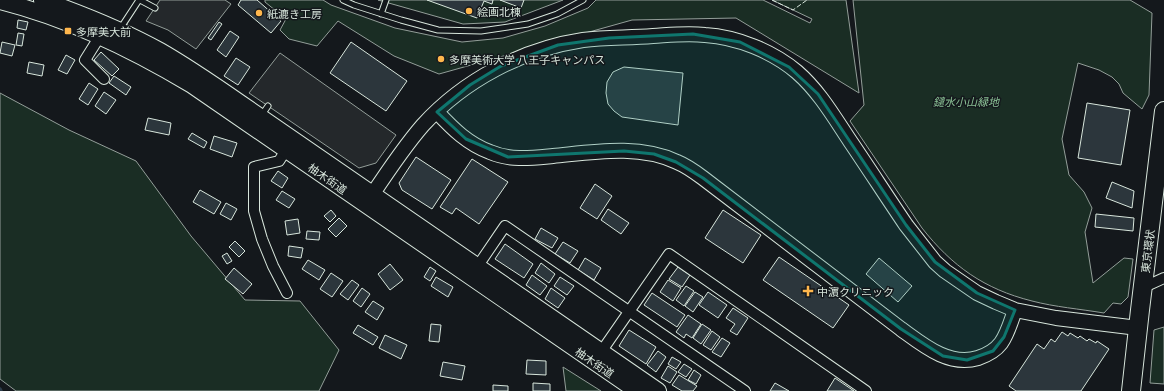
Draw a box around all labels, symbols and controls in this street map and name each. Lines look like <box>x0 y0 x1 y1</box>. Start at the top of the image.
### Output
place label: 絵画北棟 <box>477 3 521 19</box>
place label: 紙漉き工房 <box>267 5 322 21</box>
marker: 絵画北棟 <box>464 6 474 16</box>
marker: 紙漉き工房 <box>254 8 264 18</box>
place label: 多摩美大前 <box>76 23 131 39</box>
marker: 多摩美大前 <box>63 26 73 36</box>
place label: 多摩美術大学 八王子キャンパス <box>449 51 605 67</box>
marker: 多摩美術大学 八王子キャンパス <box>436 54 446 64</box>
park label: 鑓水小山緑地 <box>933 93 1000 109</box>
street label: 柚木街道 <box>305 159 351 197</box>
street label: 東京環状 <box>1136 227 1158 274</box>
place label: 中濵クリニック <box>817 283 894 299</box>
marker: 中濵クリニック <box>802 285 814 297</box>
street label: 柚木街道 <box>572 343 618 381</box>

